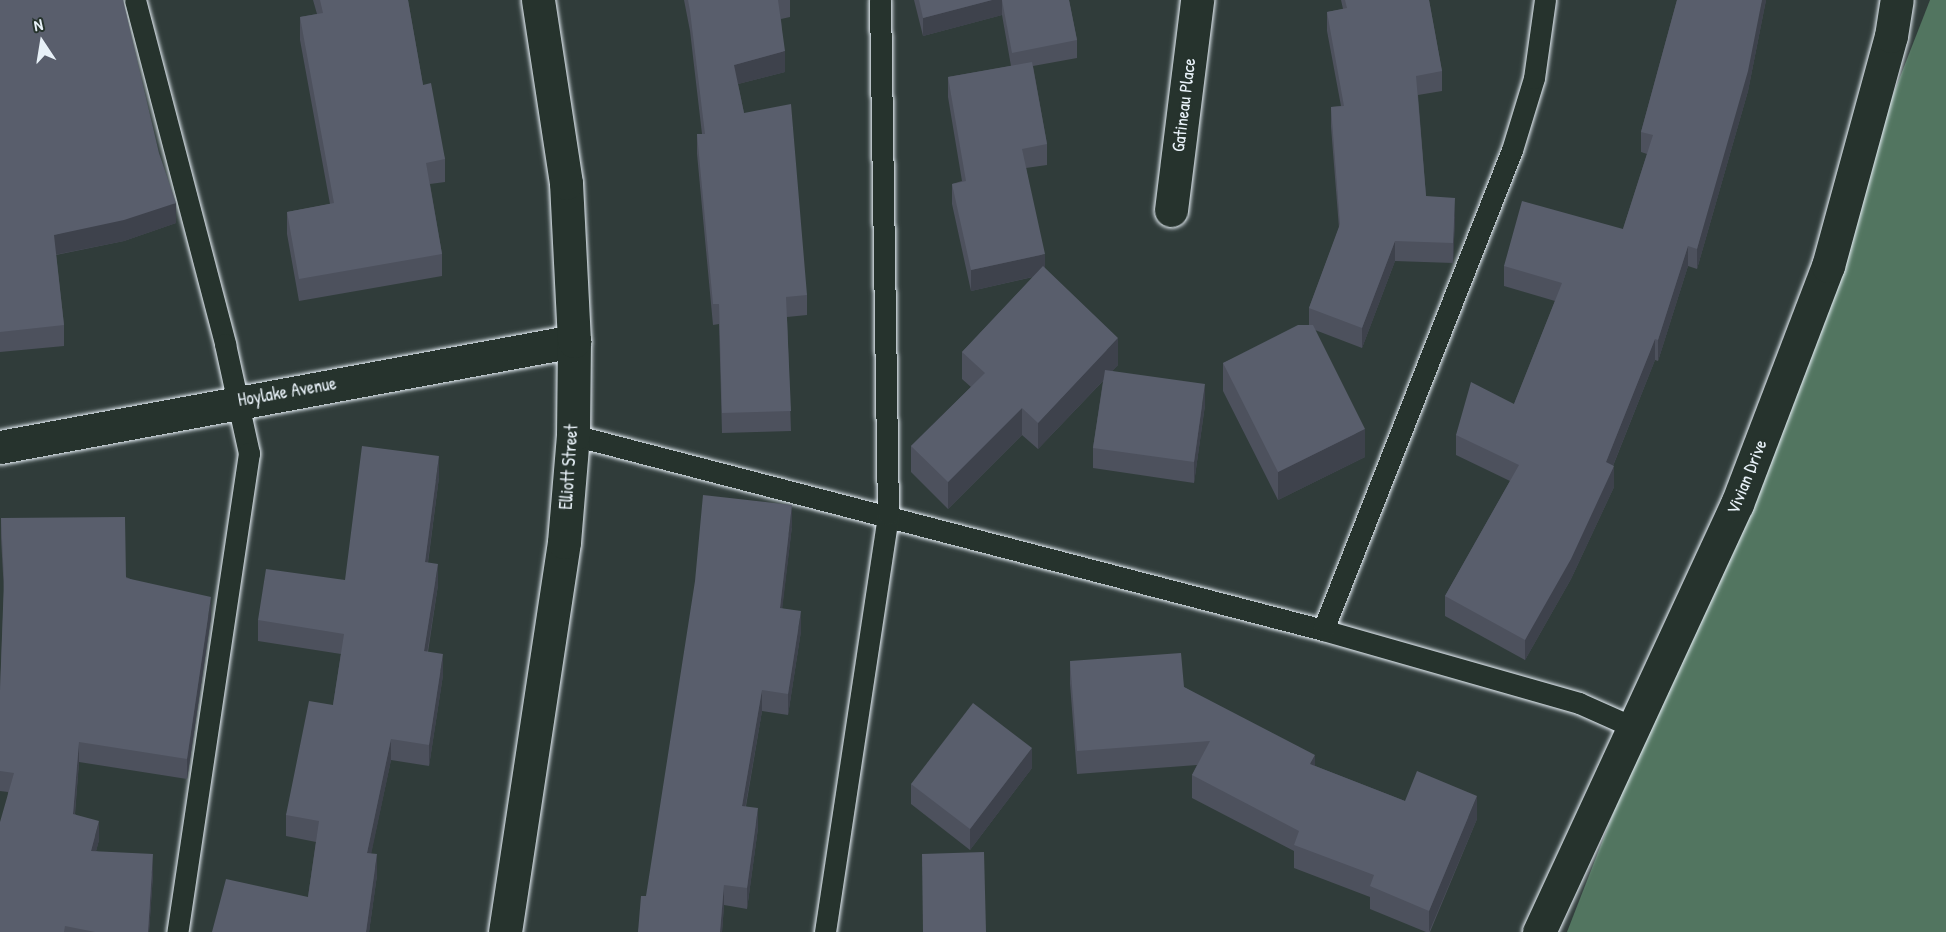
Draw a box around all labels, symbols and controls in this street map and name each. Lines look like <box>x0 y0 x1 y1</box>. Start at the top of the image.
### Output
north arrow <box>12 12 72 72</box>
text: N <box>32 13 45 36</box>
street label: Gatineau Place <box>1168 57 1200 153</box>
street label: Hoylake Avenue <box>236 373 338 411</box>
street label: Elliott Street <box>555 424 583 510</box>
street label: Vivian Drive <box>1722 437 1772 517</box>

